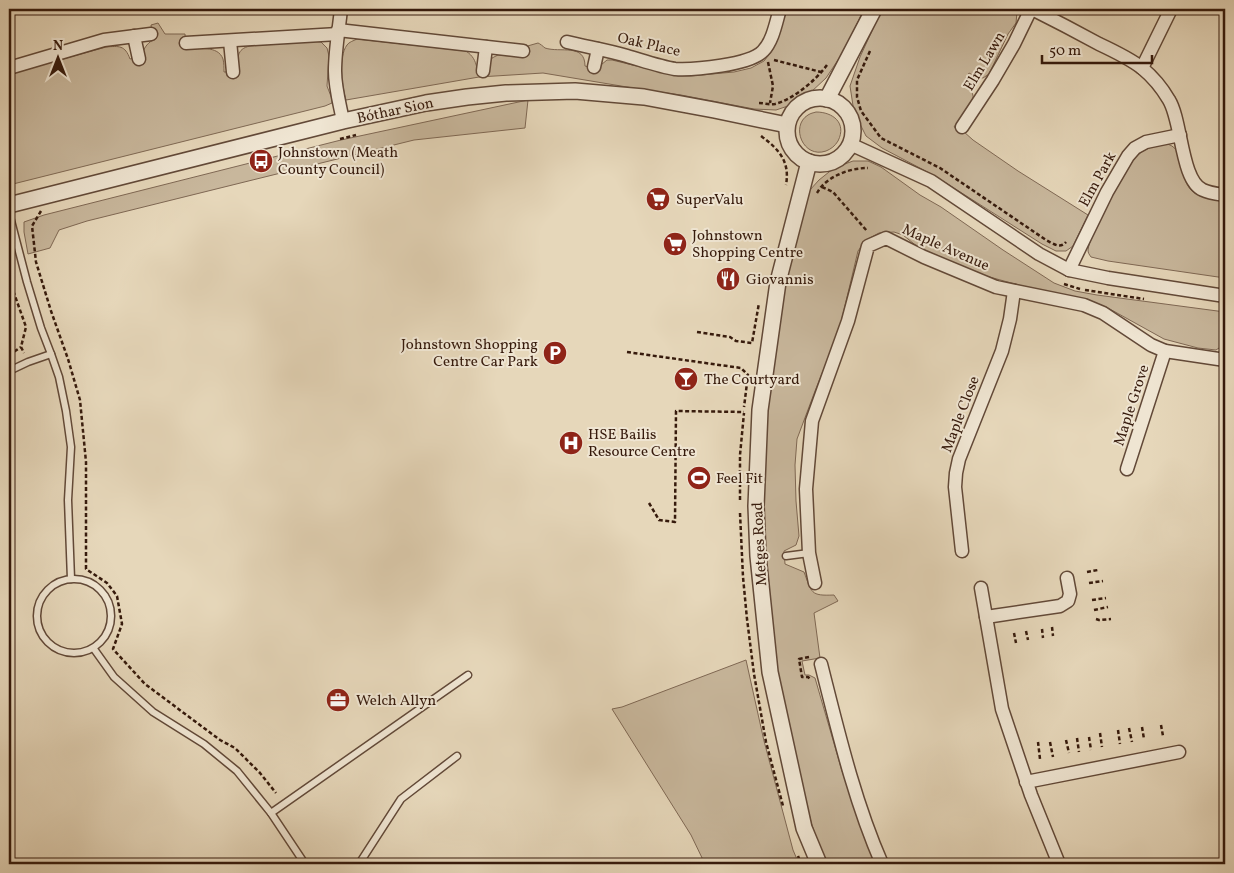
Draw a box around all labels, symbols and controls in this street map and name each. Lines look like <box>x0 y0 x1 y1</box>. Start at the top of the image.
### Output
street label: Oak Place <box>615 28 682 63</box>
street label: Elm Lawn <box>959 28 1011 95</box>
north arrow <box>32 32 82 82</box>
scale bar <box>1042 32 1152 64</box>
text: N <box>53 37 63 56</box>
text: 50 m <box>1049 41 1081 62</box>
street label: Bóthar Sion <box>355 93 436 130</box>
place label: Johnstown (Meath County Council) <box>278 143 398 181</box>
bus stop icon: Johnstown (Meath County Council) <box>248 148 274 174</box>
street label: Elm Park <box>1074 148 1122 211</box>
supermarket icon: SuperValu <box>645 186 671 212</box>
place label: SuperValu <box>676 190 743 211</box>
street label: Maple Avenue <box>898 220 992 277</box>
place label: Johnstown Shopping Centre <box>692 226 803 264</box>
supermarket icon: Johnstown Shopping Centre <box>662 231 688 257</box>
restaurant icon: Giovannis <box>715 266 741 292</box>
place label: Giovannis <box>746 270 814 291</box>
place label: Johnstown Shopping Centre Car Park <box>401 335 538 373</box>
parking icon: Johnstown Shopping Centre Car Park <box>542 340 568 366</box>
street label: Maple Grove <box>1109 362 1155 449</box>
bar icon: The Courtyard <box>673 366 699 392</box>
place label: The Courtyard <box>704 370 800 391</box>
street label: Maple Close <box>937 373 986 456</box>
place label: HSE Bailis Resource Centre <box>588 425 696 463</box>
hospital icon: HSE Bailis Resource Centre <box>558 430 584 456</box>
sports icon: Feel Fit <box>686 465 712 491</box>
place label: Feel Fit <box>716 469 763 490</box>
street label: Metges Road <box>748 501 773 586</box>
office icon: Welch Allyn <box>325 687 351 713</box>
place label: Welch Allyn <box>356 691 436 712</box>

